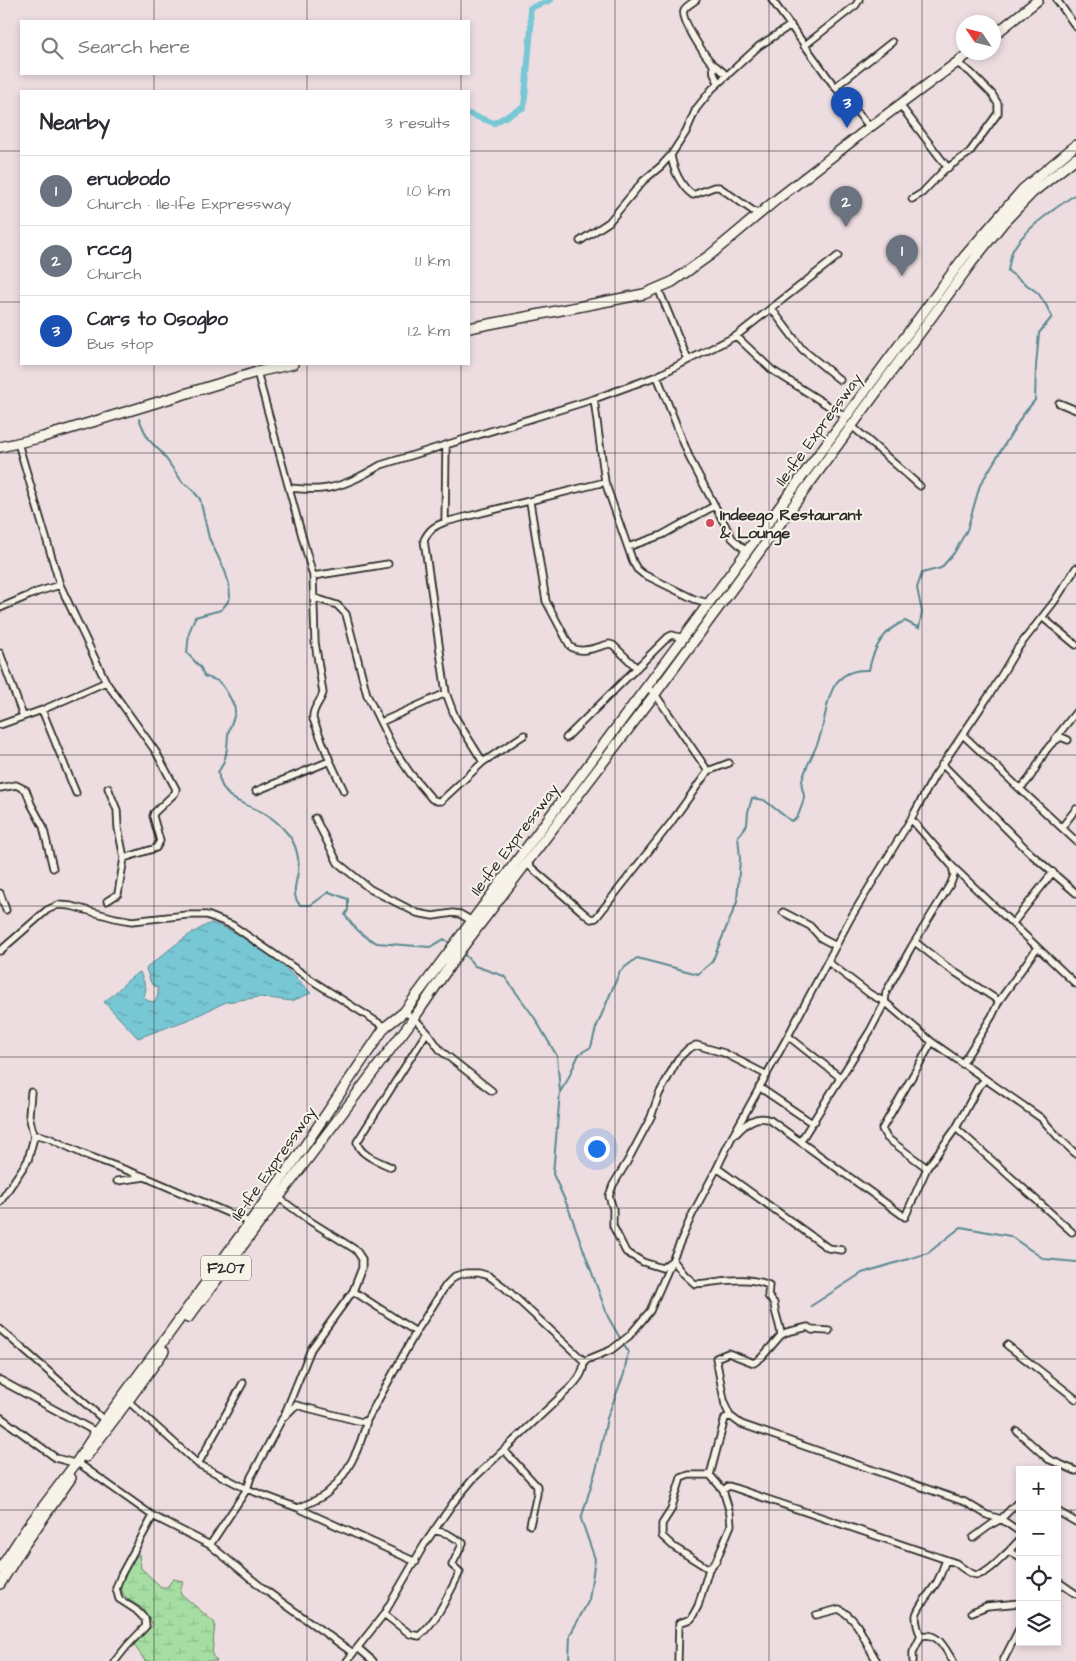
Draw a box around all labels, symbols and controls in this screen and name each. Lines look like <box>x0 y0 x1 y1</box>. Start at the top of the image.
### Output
north arrow <box>956 15 1001 60</box>
search box <box>20 20 470 75</box>
icon: search <box>38 34 66 62</box>
text: Search here <box>78 34 190 61</box>
pin: 3 <box>831 87 863 128</box>
text: Nearby <box>40 108 110 137</box>
text: 3 results <box>385 112 450 134</box>
text: eruobodo <box>87 166 170 193</box>
text: 1 <box>55 180 57 202</box>
text: 1.0 km <box>407 180 450 202</box>
pin: 2 <box>830 186 862 227</box>
text: Church · Ile-Ife Expressway <box>87 193 291 215</box>
pin: 1 <box>886 235 918 276</box>
text: rccg <box>87 236 131 263</box>
text: 2 <box>51 250 61 272</box>
text: 1.1 km <box>415 250 450 272</box>
text: Church <box>87 263 141 285</box>
text: Cars to Osogbo <box>87 306 228 333</box>
text: 3 <box>52 320 60 342</box>
text: 1.2 km <box>408 320 450 342</box>
text: Bus stop <box>87 333 153 355</box>
street label: Ile-Ife Expressway <box>770 368 868 491</box>
place label: Indeego Restaurant & Lounge <box>719 504 862 546</box>
marker: Indeego Restaurant & Lounge <box>704 517 716 529</box>
street label: Ile-Ife Expressway <box>465 779 565 901</box>
street label: Ile-Ife Expressway <box>226 1102 322 1226</box>
your location <box>584 1136 610 1162</box>
road number: F207 <box>201 1256 251 1280</box>
map controls <box>1016 1466 1061 1646</box>
button: + <box>1016 1466 1061 1511</box>
button: − <box>1016 1511 1061 1556</box>
button: locate <box>1016 1556 1061 1601</box>
button: layers <box>1016 1601 1061 1646</box>

